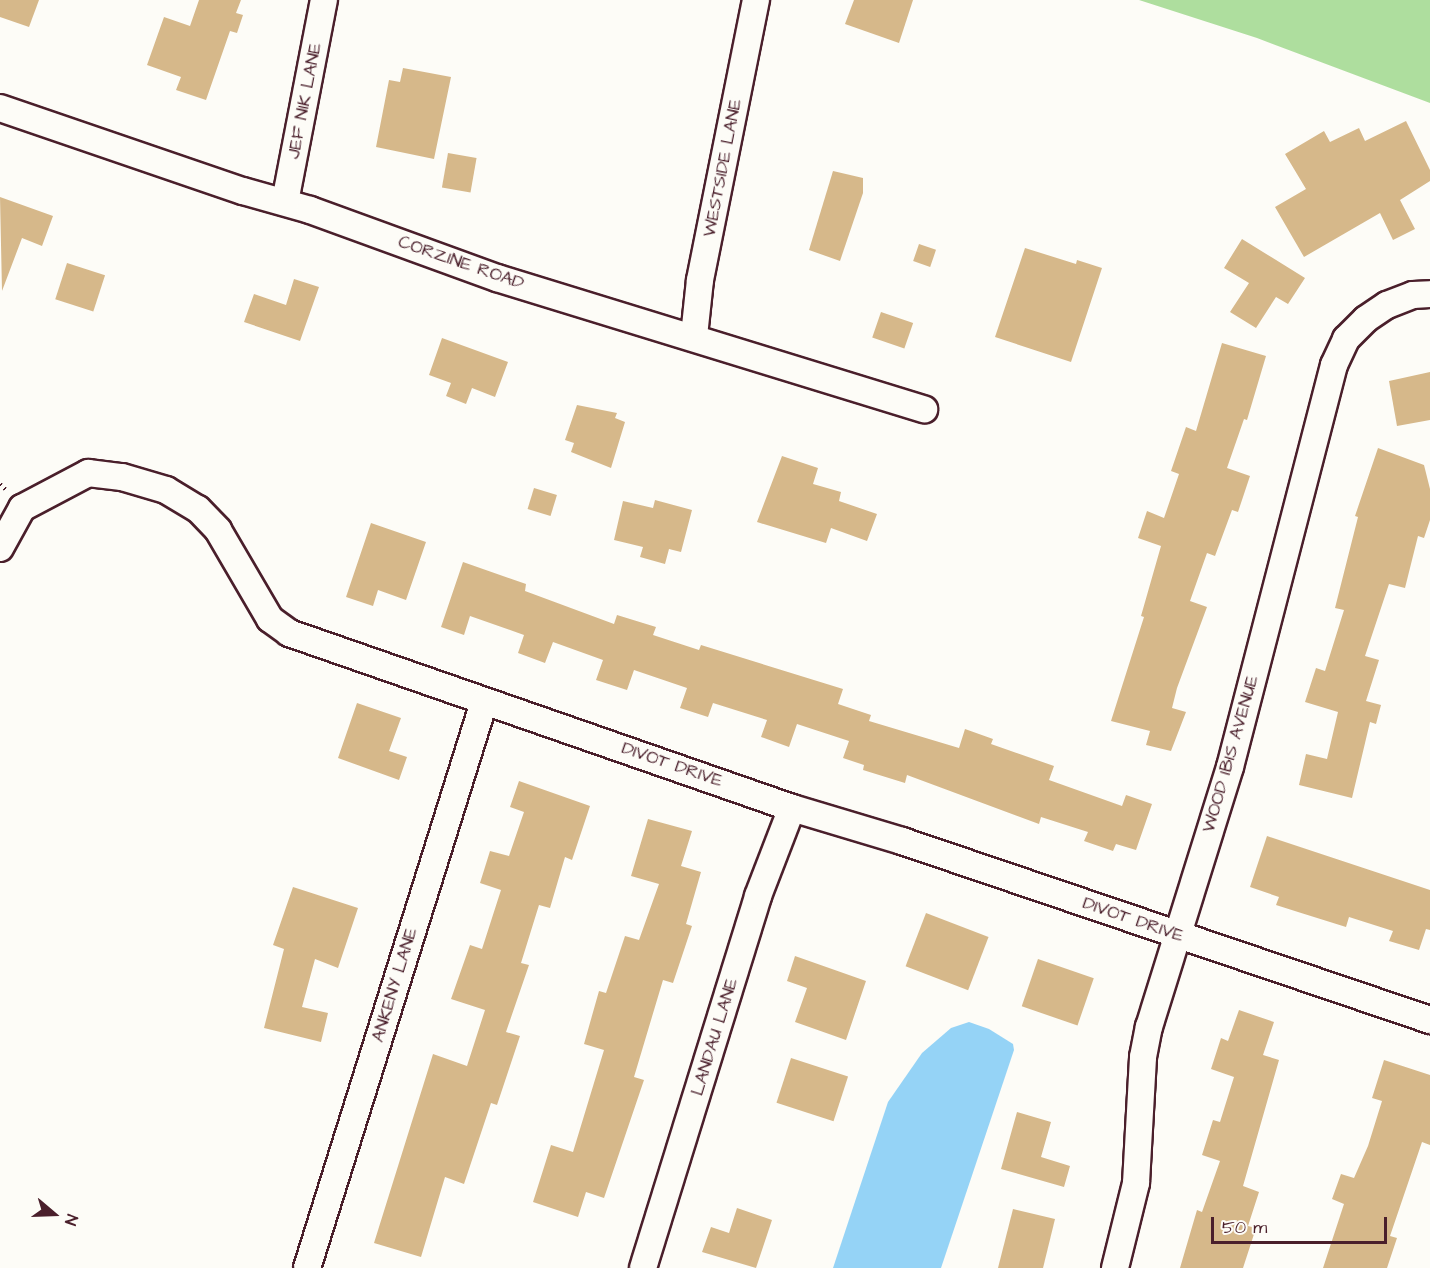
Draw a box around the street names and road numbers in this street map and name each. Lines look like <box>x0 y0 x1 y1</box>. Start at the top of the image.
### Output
street label: JEF NIK LANE <box>283 41 327 161</box>
street label: WESTSIDE LANE <box>699 97 747 239</box>
street label: CORZINE ROAD <box>395 231 527 295</box>
street label: WOOD IBIS AVENUE <box>1198 673 1264 835</box>
street label: DIVOT DRIVE <box>619 738 725 792</box>
street label: DIVOT DRIVE <box>1080 893 1186 947</box>
street label: ANKENY LANE <box>367 925 423 1045</box>
street label: LANDAU LANE <box>687 976 743 1098</box>

